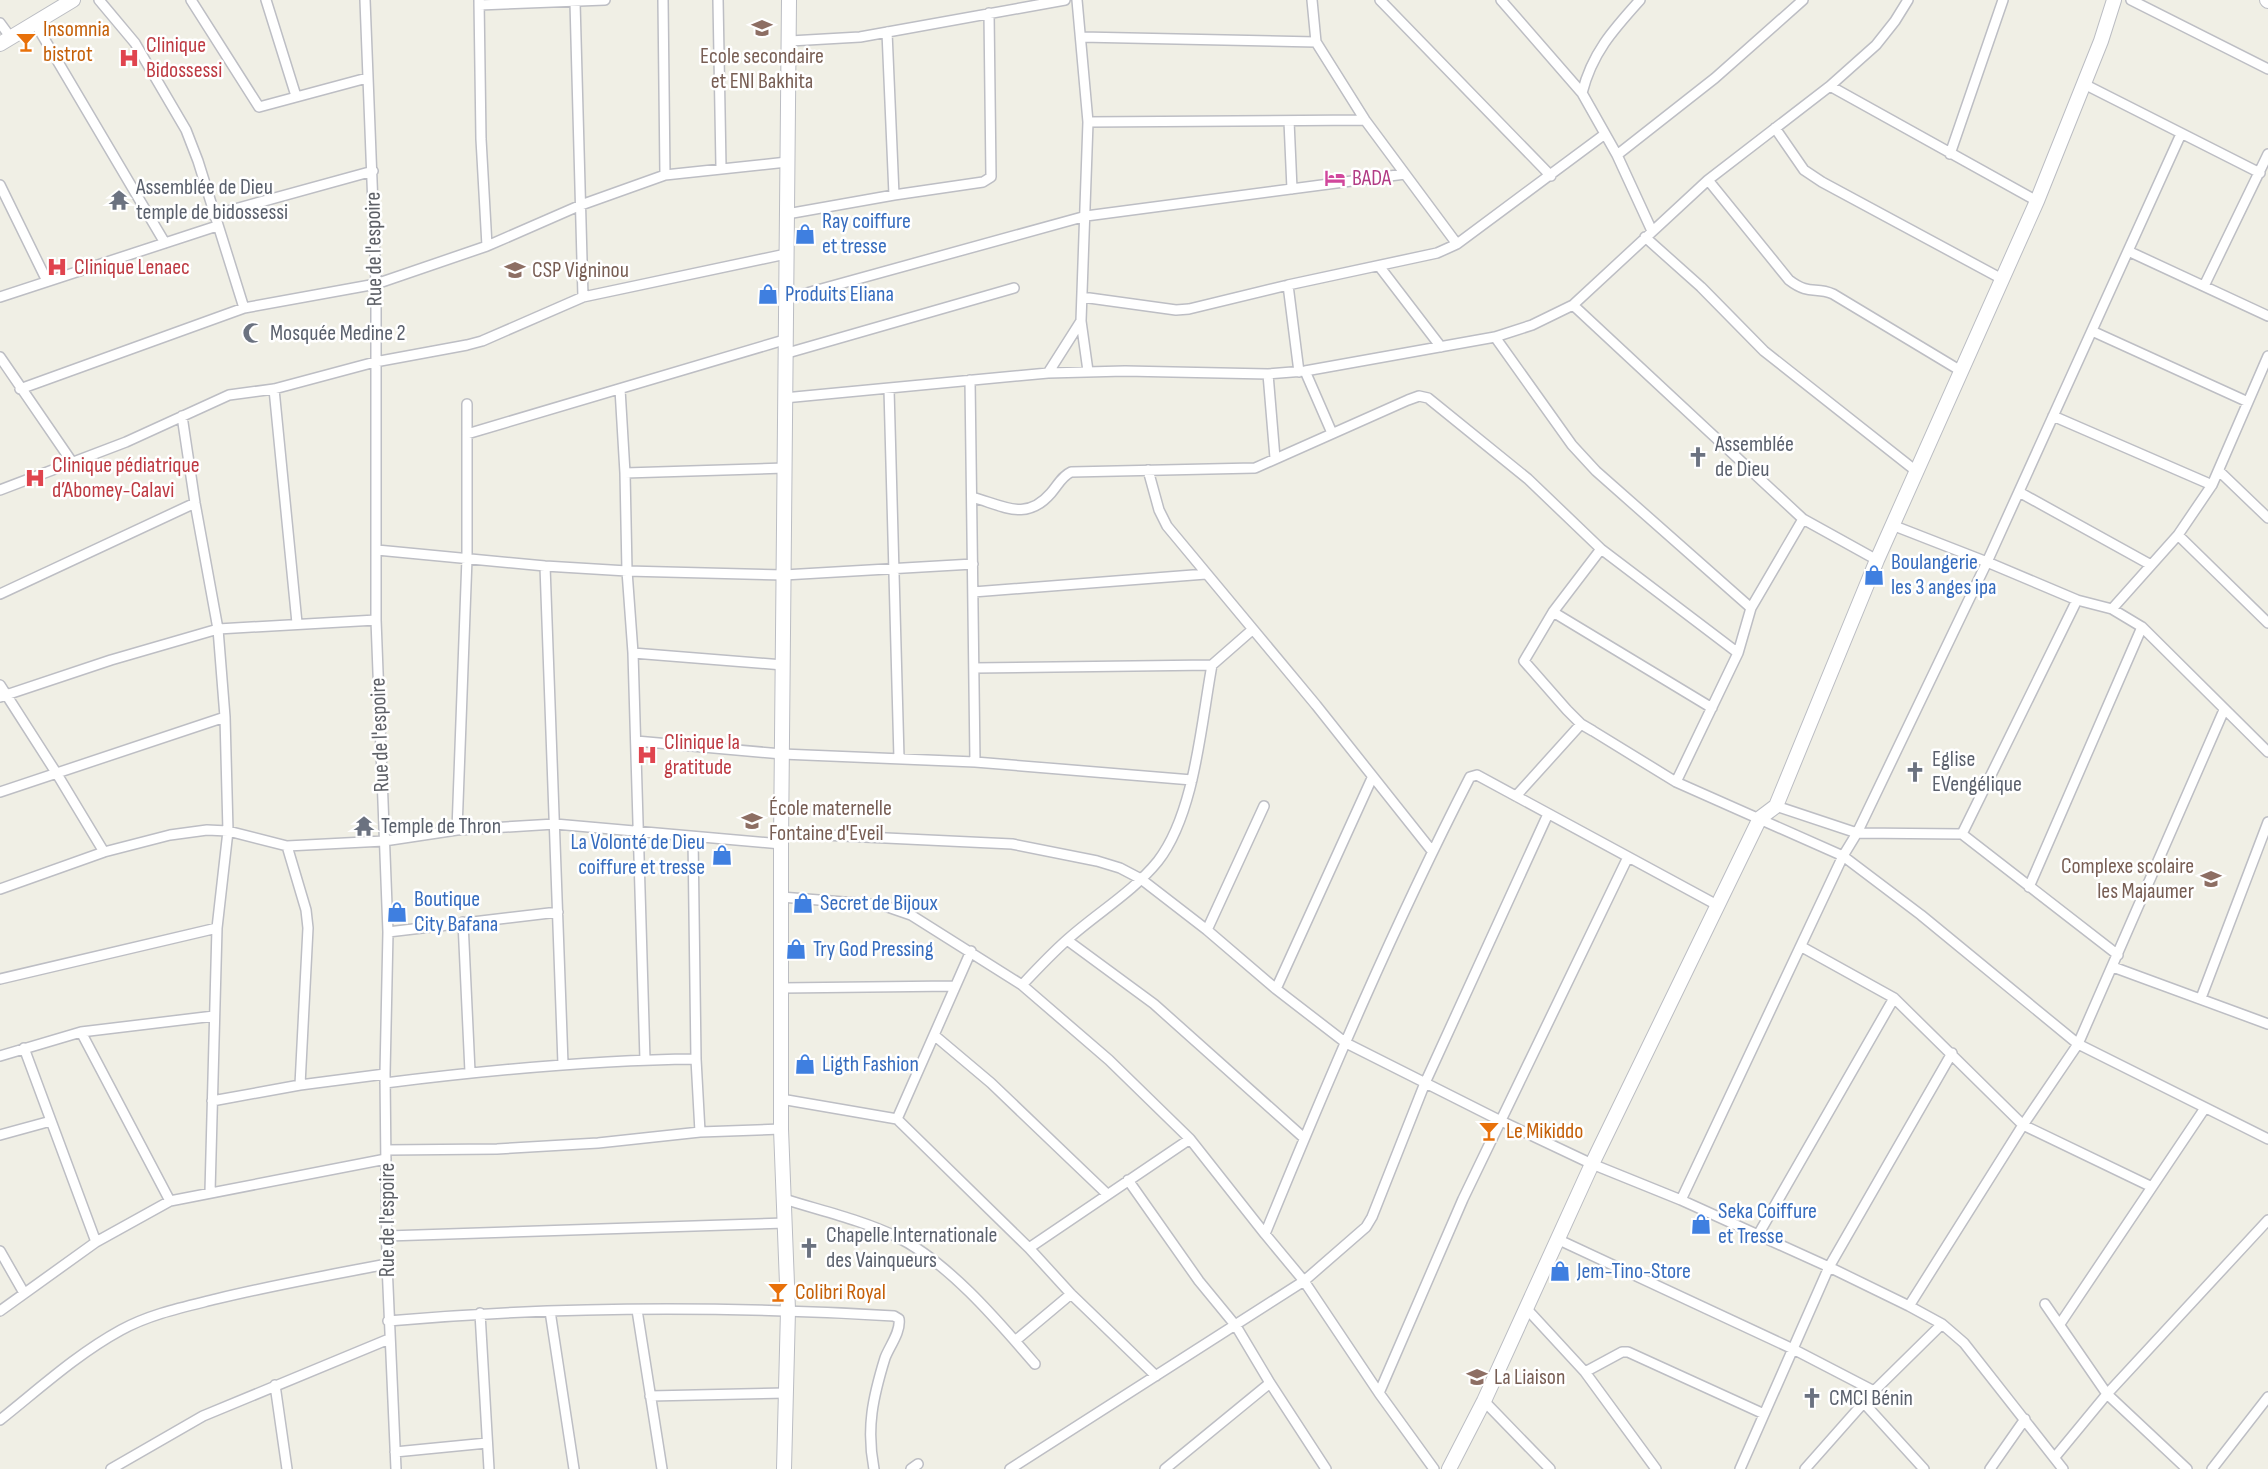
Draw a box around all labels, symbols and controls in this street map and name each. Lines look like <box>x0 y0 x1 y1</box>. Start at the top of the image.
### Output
place label: Insomnia bistrot <box>43 16 110 68</box>
school or university icon: Ecole secondaire et ENI Bakhita <box>750 16 774 40</box>
bar icon: Insomnia bistrot <box>14 30 38 54</box>
place label: Clinique Bidossessi <box>146 32 222 84</box>
place label: Ecole secondaire et ENI Bakhita <box>700 43 824 95</box>
hospital icon: Clinique Bidossessi <box>117 46 141 70</box>
place label: BADA <box>1352 165 1392 192</box>
hotel icon: BADA <box>1323 166 1347 190</box>
place label: Assemblée de Dieu temple de bidossessi <box>135 174 288 226</box>
temple icon: Assemblée de Dieu temple de bidossessi <box>107 188 131 212</box>
street label: Rue de l'espoire <box>360 191 388 307</box>
place label: Ray coiffure et tresse <box>822 208 911 260</box>
shop icon: Ray coiffure et tresse <box>793 222 817 246</box>
place label: Clinique Lenaec <box>74 254 190 281</box>
hospital icon: Clinique Lenaec <box>45 255 69 279</box>
place label: CSP Vigninou <box>532 257 629 284</box>
school or university icon: CSP Vigninou <box>503 258 527 282</box>
place label: Produits Eliana <box>785 281 894 308</box>
shop icon: Produits Eliana <box>756 282 780 306</box>
place label: Mosquée Medine 2 <box>270 320 406 347</box>
mosque icon: Mosquée Medine 2 <box>241 321 265 345</box>
place label: Assemblée de Dieu <box>1714 431 1794 483</box>
church icon: Assemblée de Dieu <box>1686 445 1710 469</box>
place label: Clinique pédiatrique d’Abomey-Calavi <box>52 452 200 504</box>
hospital icon: Clinique pédiatrique d’Abomey-Calavi <box>23 466 47 490</box>
place label: Boulangerie les 3 anges ipa <box>1891 549 1997 601</box>
shop icon: Boulangerie les 3 anges ipa <box>1862 563 1886 587</box>
street label: Rue de l'espoire <box>365 677 395 793</box>
place label: Clinique la gratitude <box>664 729 740 781</box>
hospital icon: Clinique la gratitude <box>635 743 659 767</box>
place label: Eglise EVengélique <box>1932 746 2022 798</box>
church icon: Eglise EVengélique <box>1903 760 1927 784</box>
place label: École maternelle Fontaine d'Eveil <box>769 795 892 847</box>
school or university icon: École maternelle Fontaine d'Eveil <box>740 809 764 833</box>
place label: Temple de Thron <box>381 813 501 840</box>
temple icon: Temple de Thron <box>352 814 376 838</box>
place label: La Volonté de Dieu coiffure et tresse <box>570 829 705 881</box>
shop icon: La Volonté de Dieu coiffure et tresse <box>710 843 734 867</box>
place label: Complexe scolaire les Majaumer <box>2061 853 2194 905</box>
school or university icon: Complexe scolaire les Majaumer <box>2199 867 2223 891</box>
place label: Boutique City Bafana <box>414 886 498 938</box>
place label: Secret de Bijoux <box>820 890 939 917</box>
shop icon: Secret de Bijoux <box>791 891 815 915</box>
shop icon: Boutique City Bafana <box>385 900 409 924</box>
place label: Try God Pressing <box>813 936 934 963</box>
shop icon: Try God Pressing <box>784 937 808 961</box>
place label: Ligth Fashion <box>822 1051 919 1078</box>
shop icon: Ligth Fashion <box>793 1052 817 1076</box>
place label: Le Mikiddo <box>1506 1118 1583 1145</box>
bar icon: Le Mikiddo <box>1477 1119 1501 1143</box>
street label: Rue de l'espoire <box>374 1163 401 1277</box>
place label: Seka Coiffure et Tresse <box>1718 1198 1817 1250</box>
shop icon: Seka Coiffure et Tresse <box>1689 1212 1713 1236</box>
place label: Chapelle Internationale des Vainqueurs <box>826 1222 997 1274</box>
church icon: Chapelle Internationale des Vainqueurs <box>797 1236 821 1260</box>
place label: Jem-Tino-Store <box>1576 1258 1691 1285</box>
shop icon: Jem-Tino-Store <box>1548 1259 1572 1283</box>
place label: Colibri Royal <box>795 1279 886 1306</box>
bar icon: Colibri Royal <box>766 1280 790 1304</box>
place label: La Liaison <box>1494 1364 1565 1391</box>
school or university icon: La Liaison <box>1465 1365 1489 1389</box>
place label: CMCI Bénin <box>1829 1385 1913 1412</box>
church icon: CMCI Bénin <box>1800 1386 1824 1410</box>

